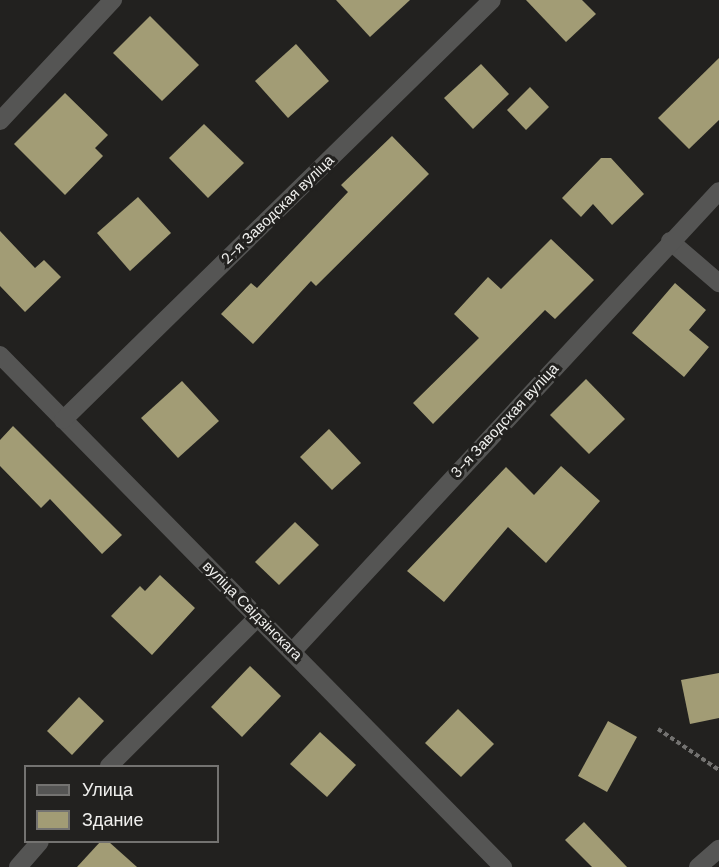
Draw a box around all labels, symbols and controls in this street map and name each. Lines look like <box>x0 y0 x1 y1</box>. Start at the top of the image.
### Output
street label: 2-я Заводская вуліца <box>218 152 338 268</box>
street label: 3-я Заводская вуліца <box>447 360 563 482</box>
street label: вуліца Свідзінскага <box>198 557 306 665</box>
legend <box>24 765 219 843</box>
text: Улица <box>82 778 133 802</box>
text: Здание <box>82 808 143 832</box>

